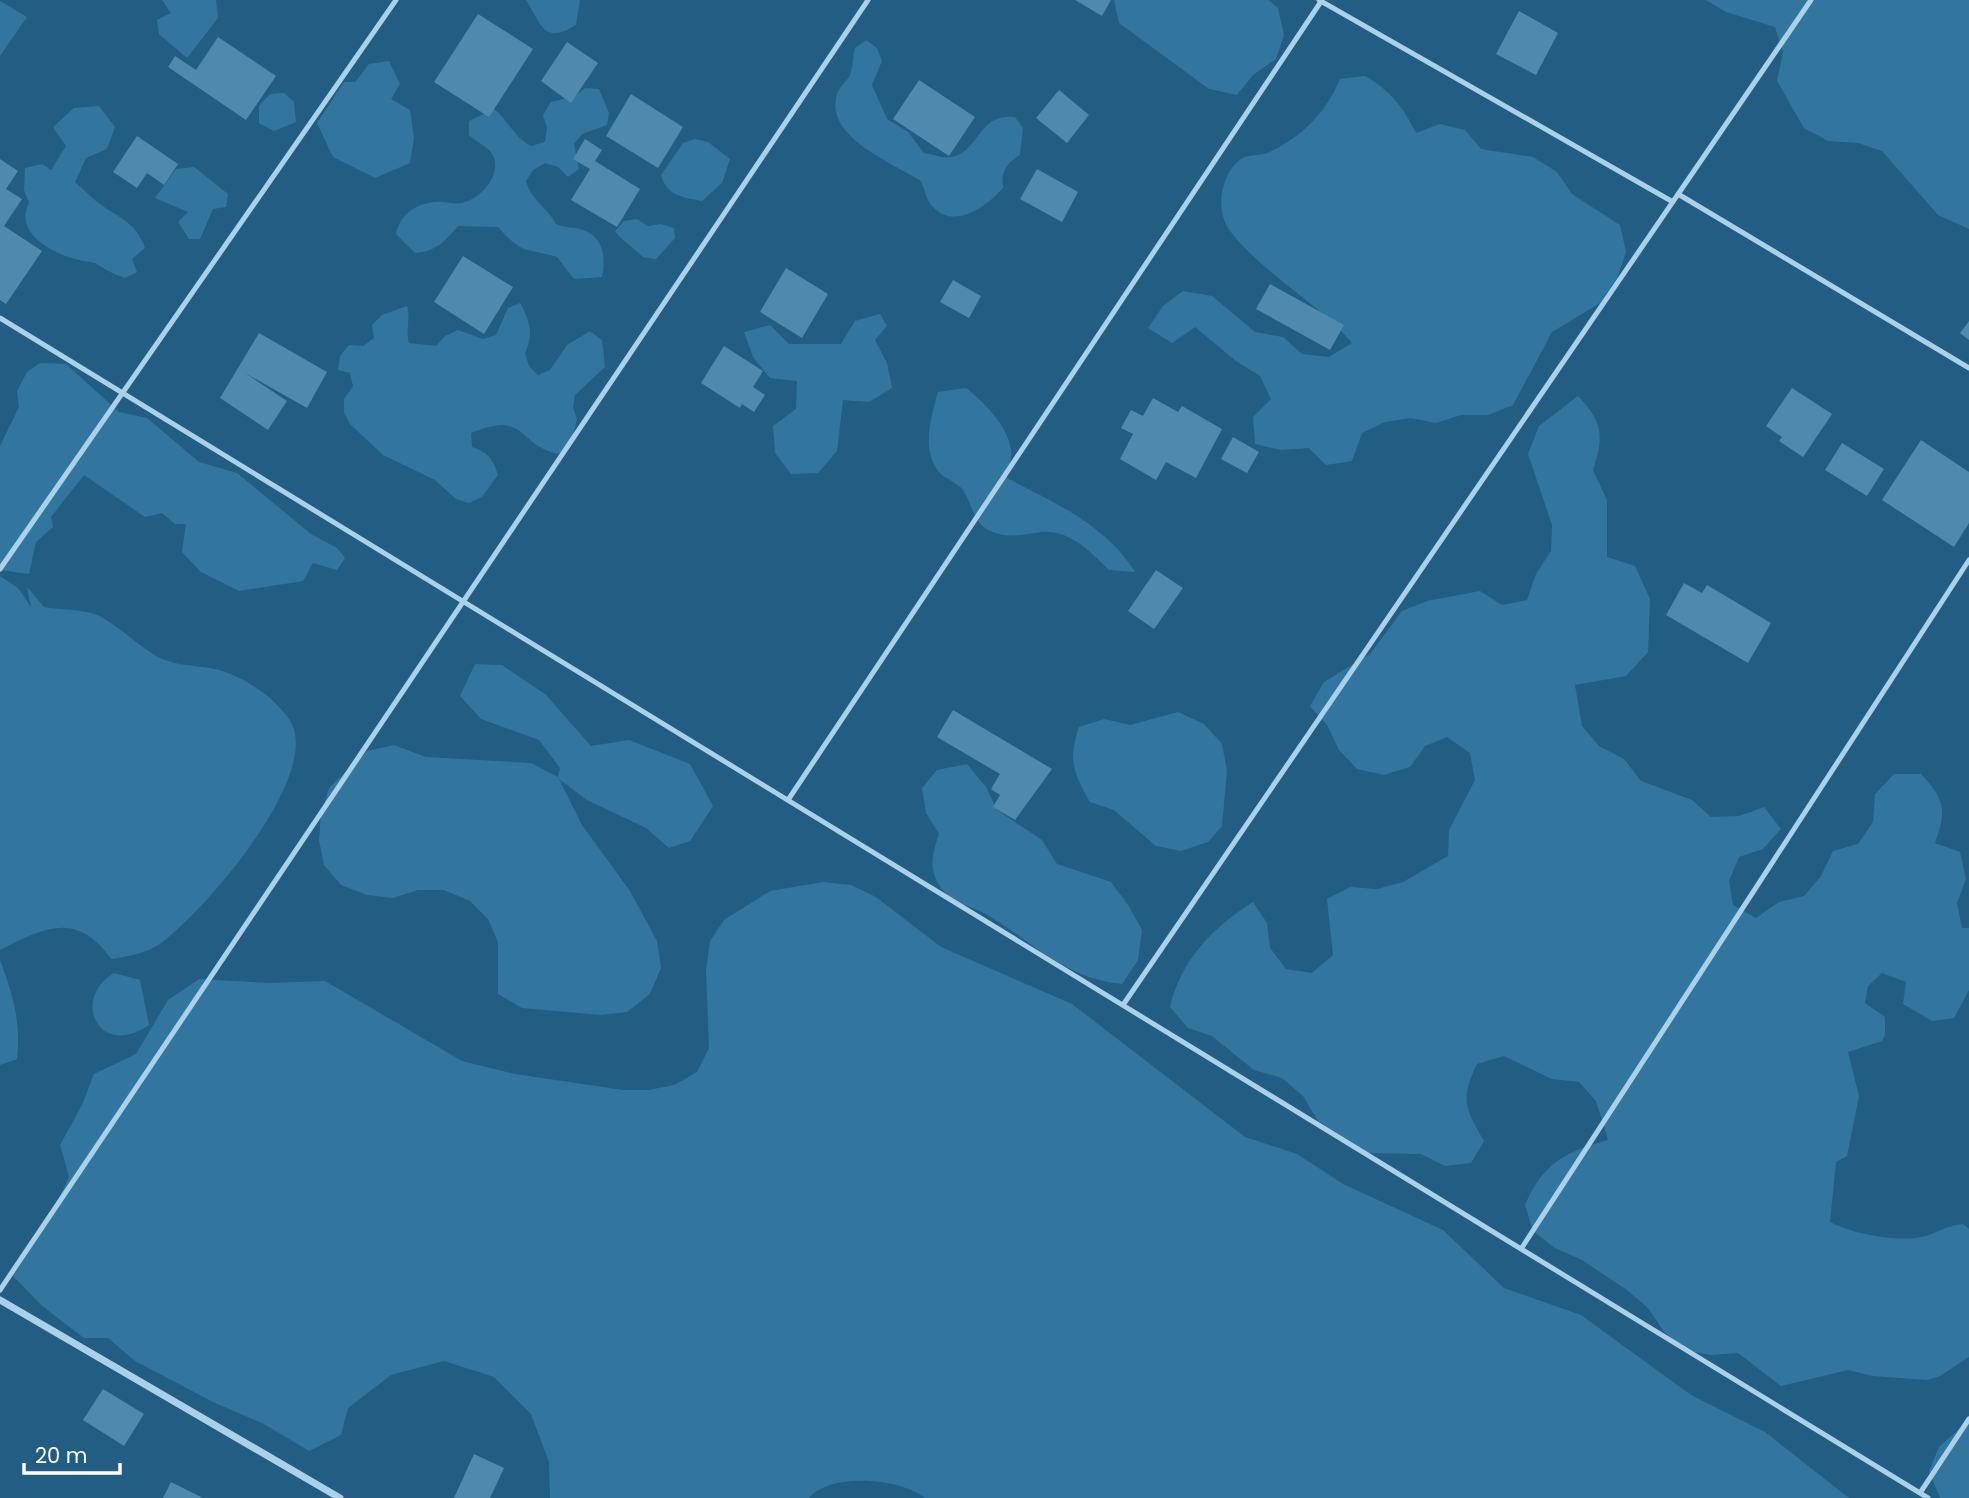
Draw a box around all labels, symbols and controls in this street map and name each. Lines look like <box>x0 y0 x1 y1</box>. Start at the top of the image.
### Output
scale bar <box>24 1432 121 1476</box>
text: 20 m <box>35 1441 88 1470</box>

